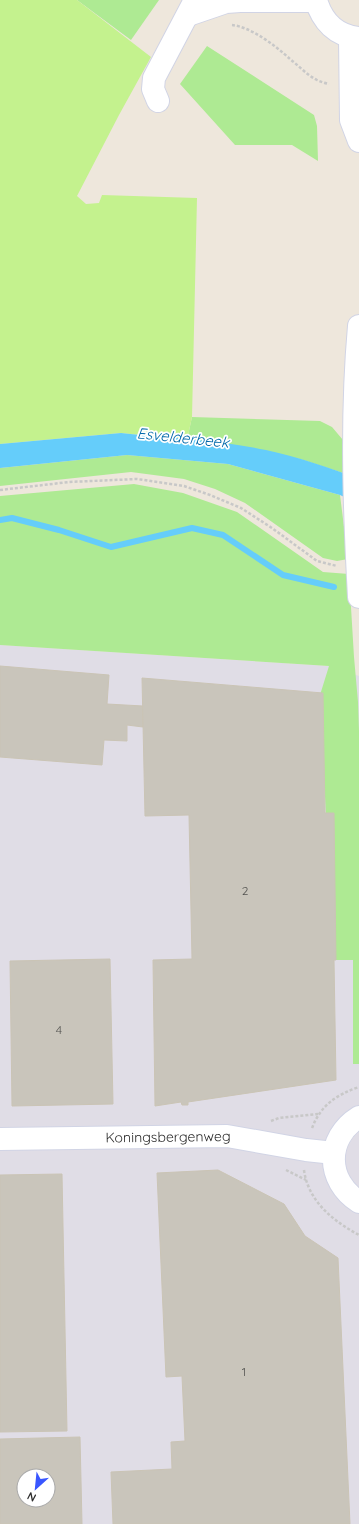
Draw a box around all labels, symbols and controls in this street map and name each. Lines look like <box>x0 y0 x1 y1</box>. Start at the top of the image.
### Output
water label: Esvelderbeek <box>136 423 232 452</box>
house number: 2 <box>242 883 249 898</box>
house number: 4 <box>56 1022 62 1037</box>
street label: Koningsbergenweg <box>105 1127 231 1147</box>
house number: 1 <box>242 1364 246 1379</box>
north arrow <box>16 1468 56 1508</box>
text: N <box>25 1489 38 1505</box>

